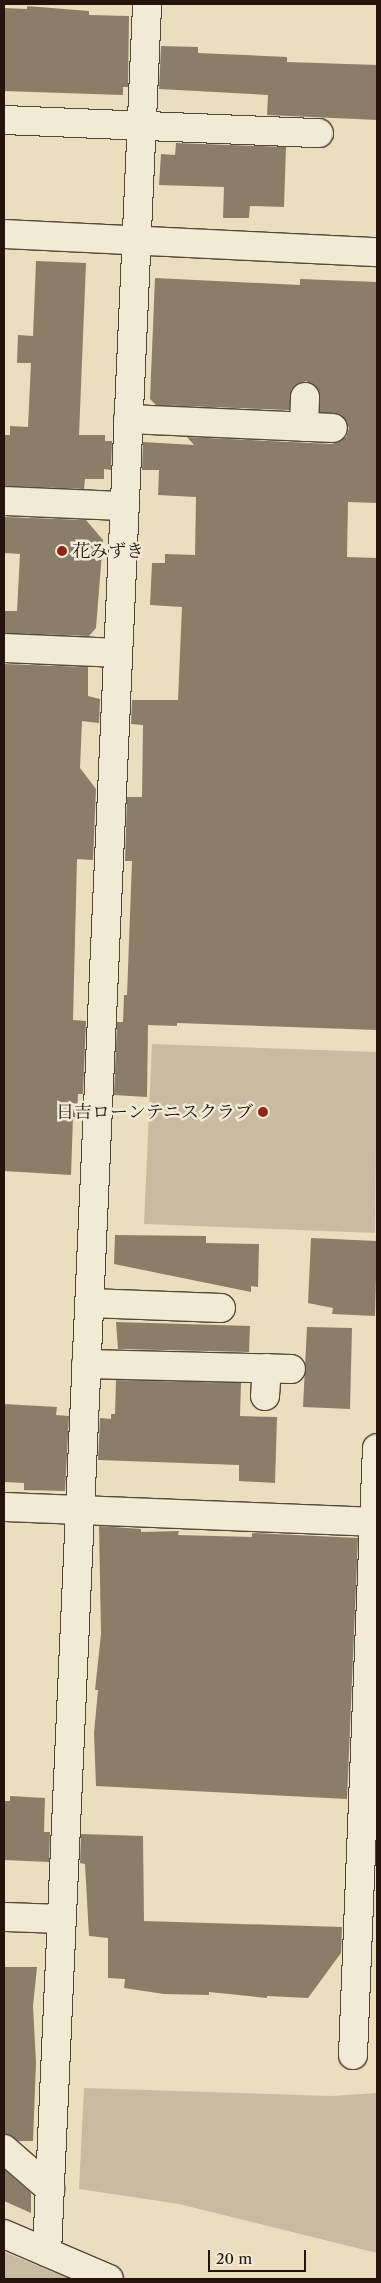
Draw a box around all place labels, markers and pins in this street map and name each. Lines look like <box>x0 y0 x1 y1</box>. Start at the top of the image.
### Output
place label: 花みずき <box>72 540 144 562</box>
marker: 花みずき <box>56 545 68 557</box>
place label: 日吉ローンテニスクラブ <box>55 1101 253 1123</box>
marker: 日吉ローンテニスクラブ <box>257 1106 269 1118</box>

